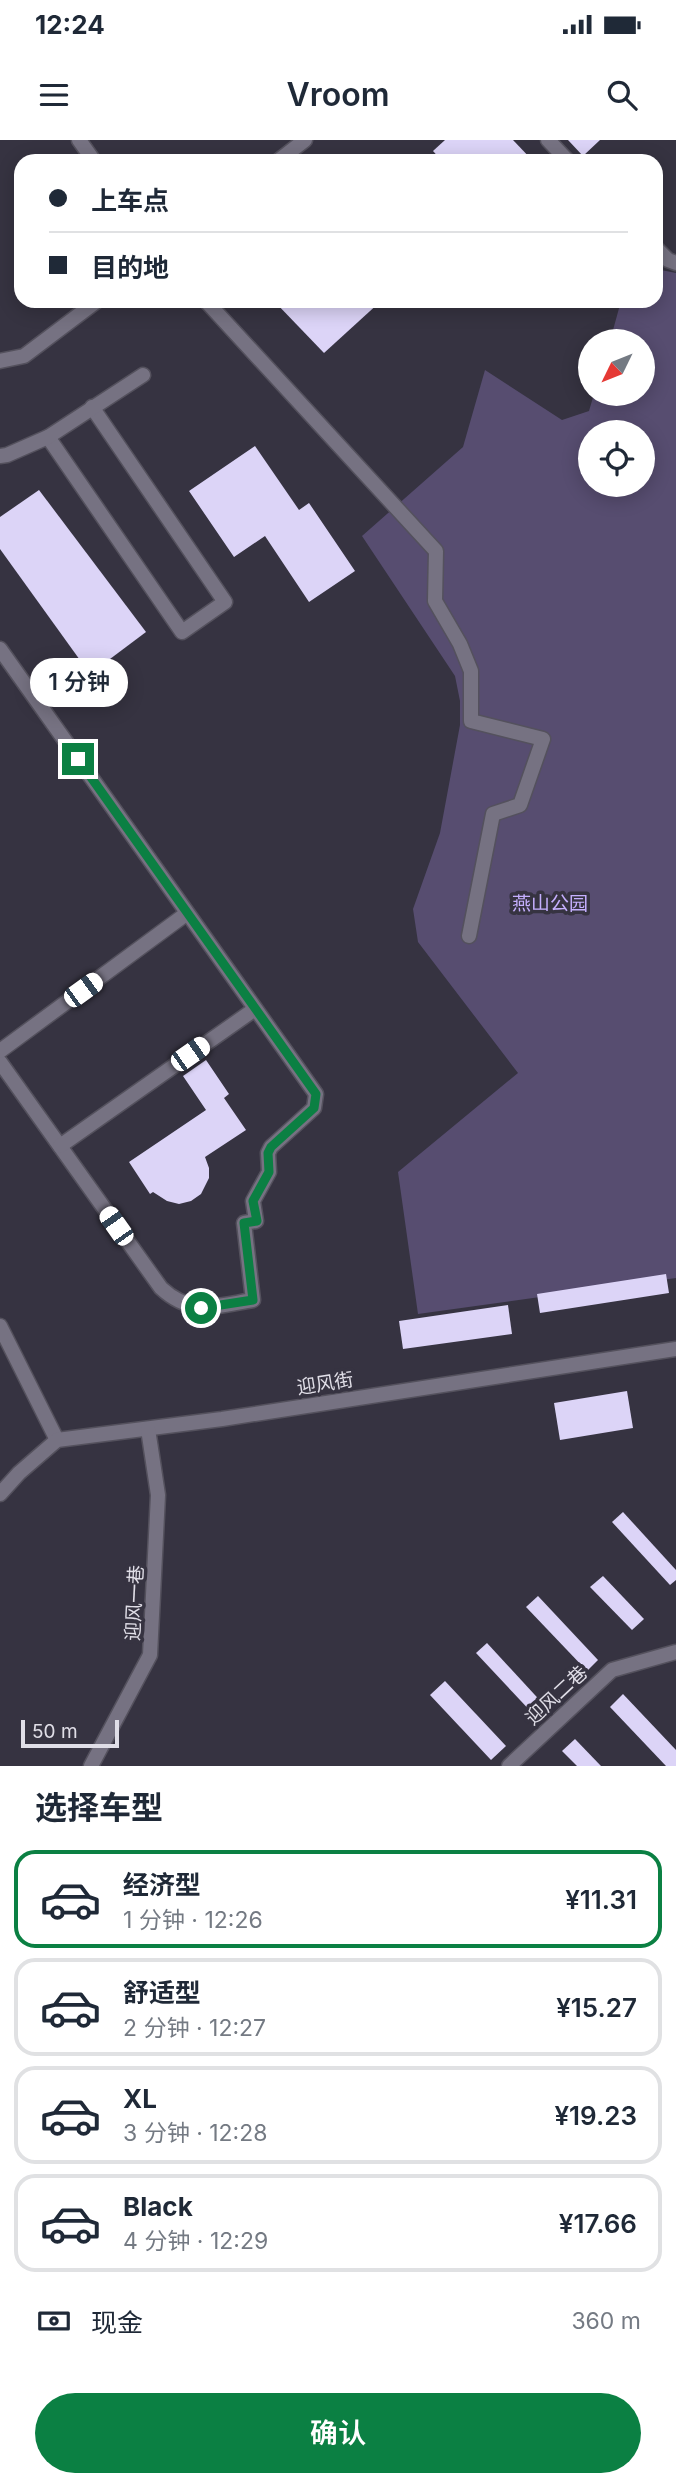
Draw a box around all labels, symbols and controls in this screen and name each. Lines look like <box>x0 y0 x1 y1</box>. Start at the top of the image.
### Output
text: 12:24 <box>35 9 105 40</box>
text: Vroom <box>286 75 390 114</box>
icon: menu <box>35 76 73 114</box>
icon: search <box>603 76 641 114</box>
text: 上车点 <box>91 185 169 216</box>
text: 目的地 <box>91 252 169 283</box>
north arrow <box>578 329 654 406</box>
map controls <box>578 329 655 497</box>
button: locate <box>578 420 655 497</box>
callout: 1 分钟 <box>29 658 127 706</box>
text: 1 分钟 <box>48 668 110 696</box>
route end <box>62 743 94 775</box>
park label: 燕山公园 <box>512 892 588 915</box>
car <box>60 969 107 1011</box>
car <box>167 1033 214 1075</box>
car <box>96 1203 137 1249</box>
route start <box>185 1292 217 1324</box>
street label: 迎风街 <box>295 1368 355 1399</box>
street label: 迎风一巷 <box>121 1564 148 1642</box>
street label: 迎风二巷 <box>521 1661 592 1730</box>
scale bar <box>21 1717 119 1749</box>
text: 50 m <box>32 1720 78 1743</box>
text: 选择车型 <box>35 1788 163 1827</box>
icon: car <box>39 1868 102 1931</box>
text: 经济型 <box>123 1869 201 1900</box>
text: ¥11.31 <box>565 1884 637 1915</box>
text: 1 分钟 · 12:26 <box>123 1906 263 1934</box>
icon: car <box>39 1976 102 2039</box>
text: 舒适型 <box>123 1977 201 2008</box>
text: ¥15.27 <box>556 1992 637 2023</box>
text: 2 分钟 · 12:27 <box>123 2014 266 2042</box>
text: XL <box>123 2083 157 2114</box>
icon: car <box>39 2084 102 2147</box>
text: ¥19.23 <box>554 2100 637 2131</box>
text: 3 分钟 · 12:28 <box>123 2119 268 2147</box>
text: Black <box>123 2191 193 2222</box>
icon: car <box>39 2192 102 2255</box>
text: ¥17.66 <box>559 2208 637 2239</box>
text: 4 分钟 · 12:29 <box>123 2227 268 2255</box>
icon: cash <box>35 2302 73 2340</box>
text: 现金 <box>91 2307 143 2338</box>
text: 360 m <box>571 2307 641 2335</box>
button: 确认 <box>35 2393 641 2473</box>

